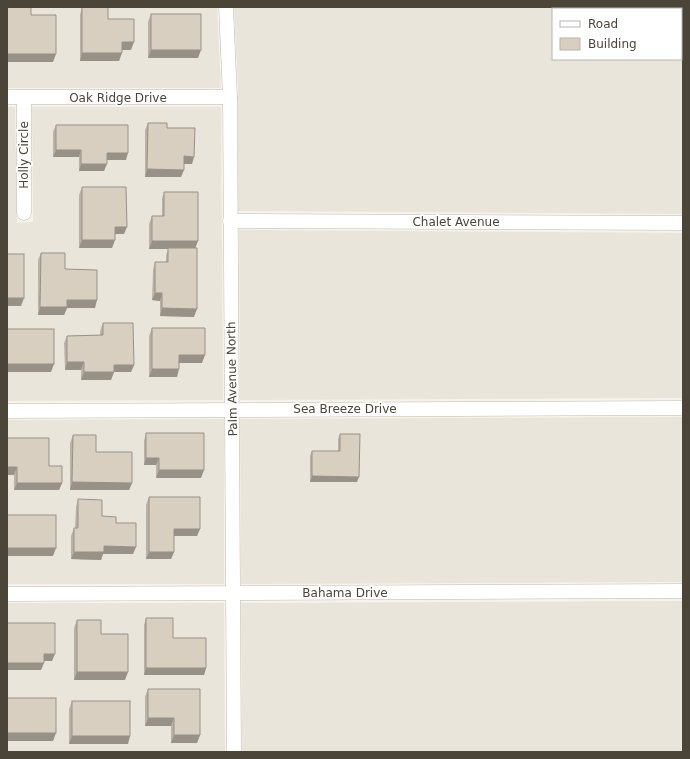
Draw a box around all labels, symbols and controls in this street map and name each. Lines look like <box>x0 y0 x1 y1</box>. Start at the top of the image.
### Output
legend <box>552 8 682 60</box>
text: Road <box>588 17 618 31</box>
text: Building <box>588 37 637 51</box>
street label: Oak Ridge Drive <box>69 91 167 105</box>
street label: Holly Circle <box>17 121 31 189</box>
street label: Chalet Avenue <box>412 215 500 229</box>
street label: Palm Avenue North <box>224 321 240 437</box>
street label: Sea Breeze Drive <box>293 402 397 416</box>
street label: Bahama Drive <box>302 586 388 600</box>

